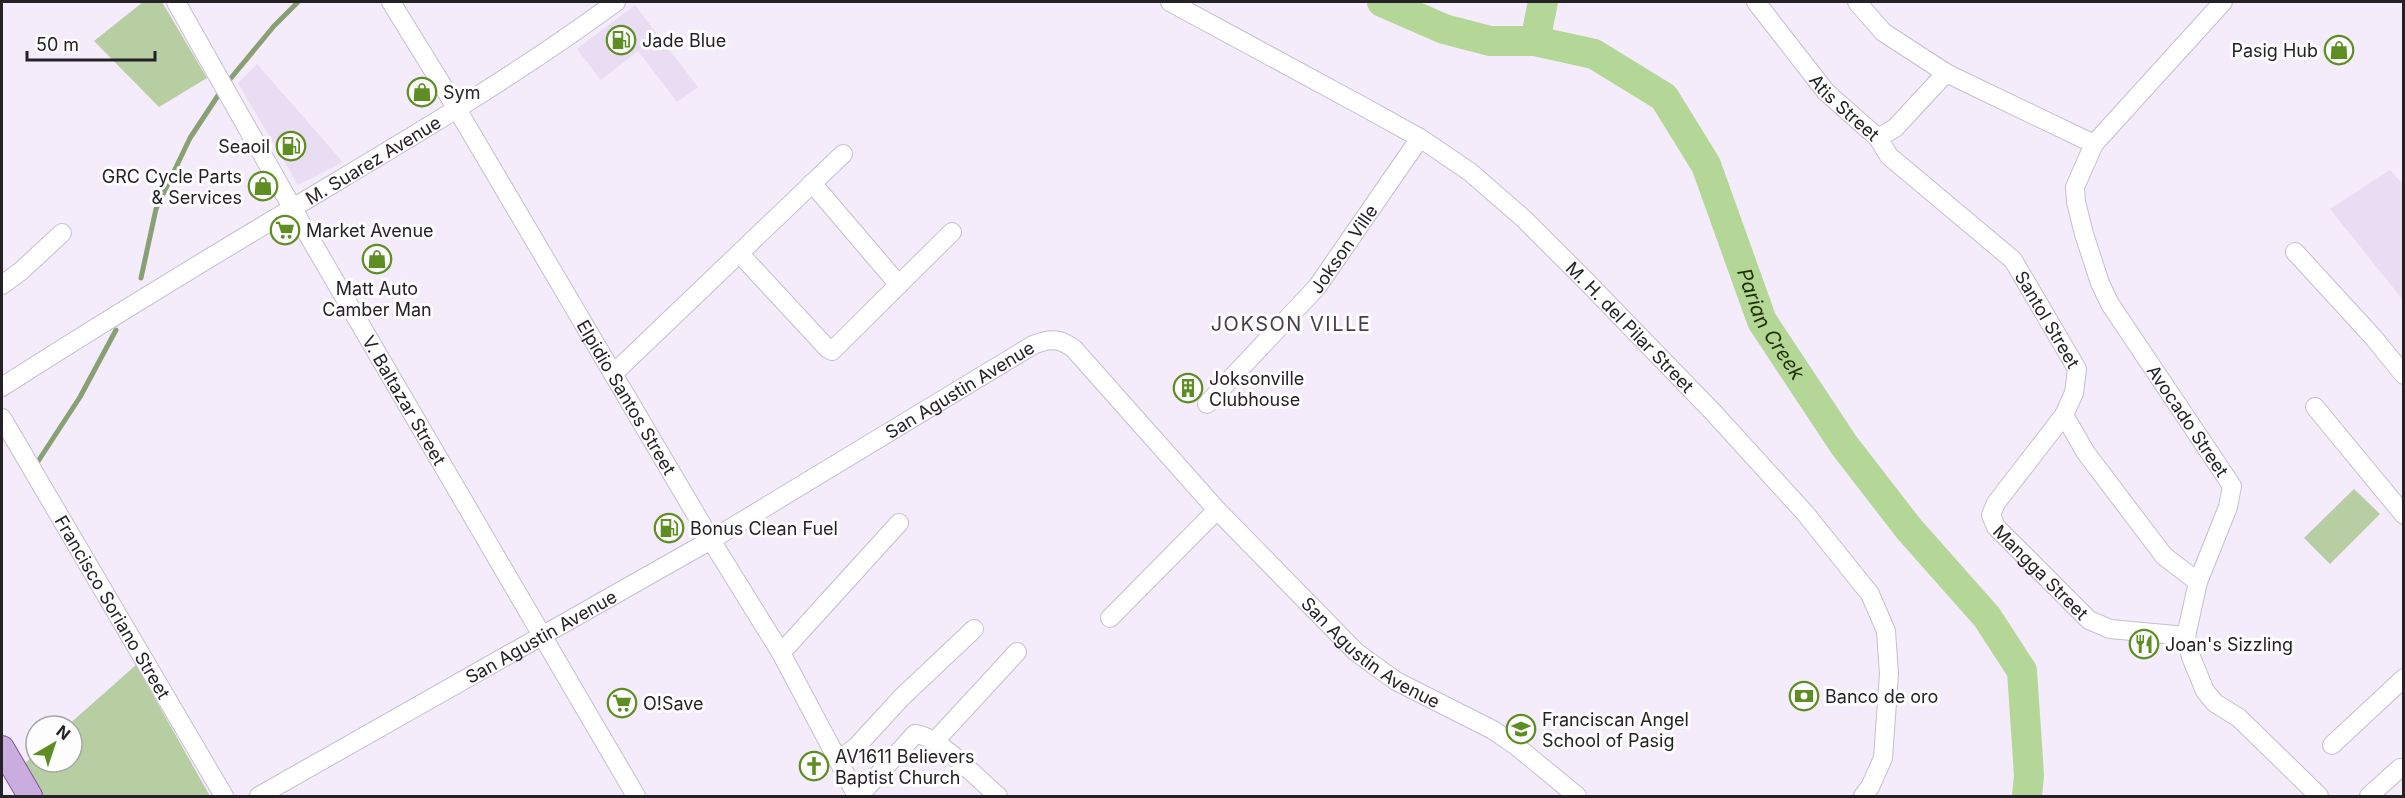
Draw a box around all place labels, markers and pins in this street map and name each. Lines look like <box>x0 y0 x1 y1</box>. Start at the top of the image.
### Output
fuel station icon: Jade Blue <box>605 24 637 56</box>
place label: Jade Blue <box>642 30 726 51</box>
shop icon: Pasig Hub <box>2323 34 2355 66</box>
place label: Pasig Hub <box>2231 40 2318 61</box>
shop icon: Sym <box>406 76 438 108</box>
place label: Sym <box>443 82 480 103</box>
fuel station icon: Seaoil <box>275 130 307 162</box>
place label: Seaoil <box>218 136 270 157</box>
place label: GRC Cycle Parts & Services <box>102 166 242 208</box>
shop icon: GRC Cycle Parts & Services <box>247 170 279 202</box>
supermarket icon: Market Avenue <box>269 214 301 246</box>
place label: Market Avenue <box>306 220 434 241</box>
shop icon: Matt Auto Camber Man <box>361 243 393 275</box>
place label: Matt Auto Camber Man <box>322 278 432 320</box>
place label: Joksonville Clubhouse <box>1209 368 1304 410</box>
building icon: Joksonville Clubhouse <box>1172 372 1204 404</box>
fuel station icon: Bonus Clean Fuel <box>653 512 685 544</box>
place label: Bonus Clean Fuel <box>690 518 838 539</box>
restaurant icon: Joan's Sizzling <box>2128 628 2160 660</box>
place label: Joan's Sizzling <box>2165 634 2293 655</box>
bank icon: Banco de oro <box>1788 680 1820 712</box>
place label: Banco de oro <box>1825 686 1938 707</box>
supermarket icon: O!Save <box>606 687 638 719</box>
place label: O!Save <box>643 693 704 714</box>
place label: Franciscan Angel School of Pasig <box>1542 709 1689 751</box>
school or university icon: Franciscan Angel School of Pasig <box>1505 713 1537 745</box>
place label: AV1611 Believers Baptist Church <box>835 746 974 788</box>
church icon: AV1611 Believers Baptist Church <box>798 750 830 782</box>

